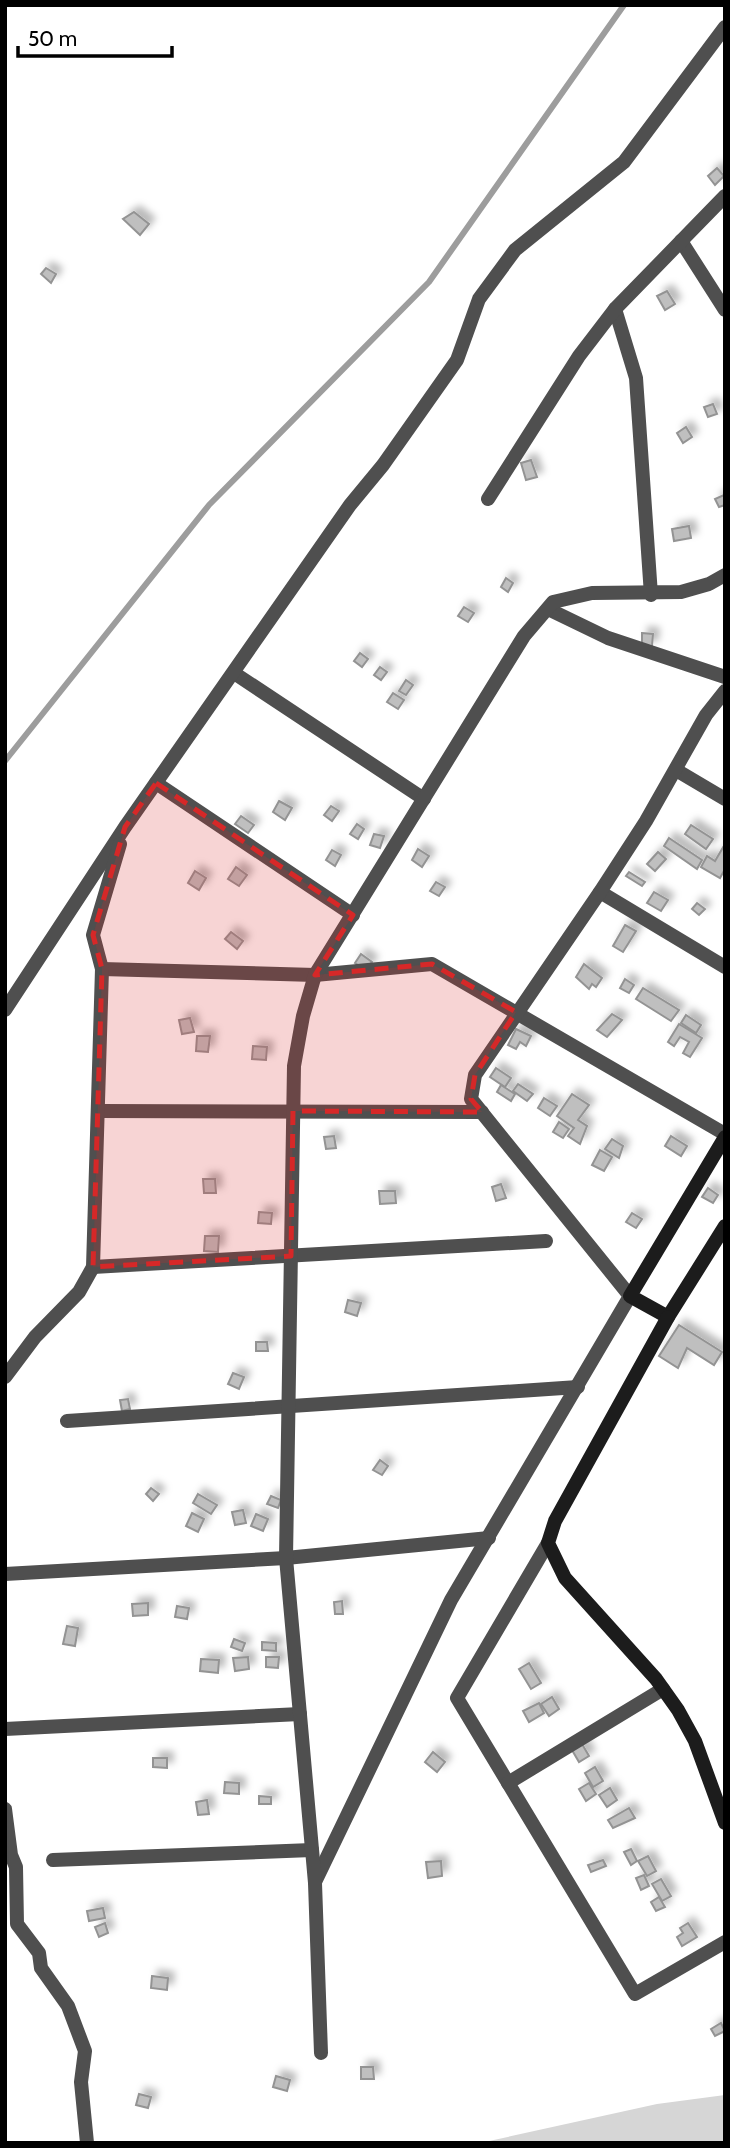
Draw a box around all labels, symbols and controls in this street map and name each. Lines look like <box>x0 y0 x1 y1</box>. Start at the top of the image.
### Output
scale bar <box>18 14 172 58</box>
text: 50 m <box>28 26 77 51</box>

